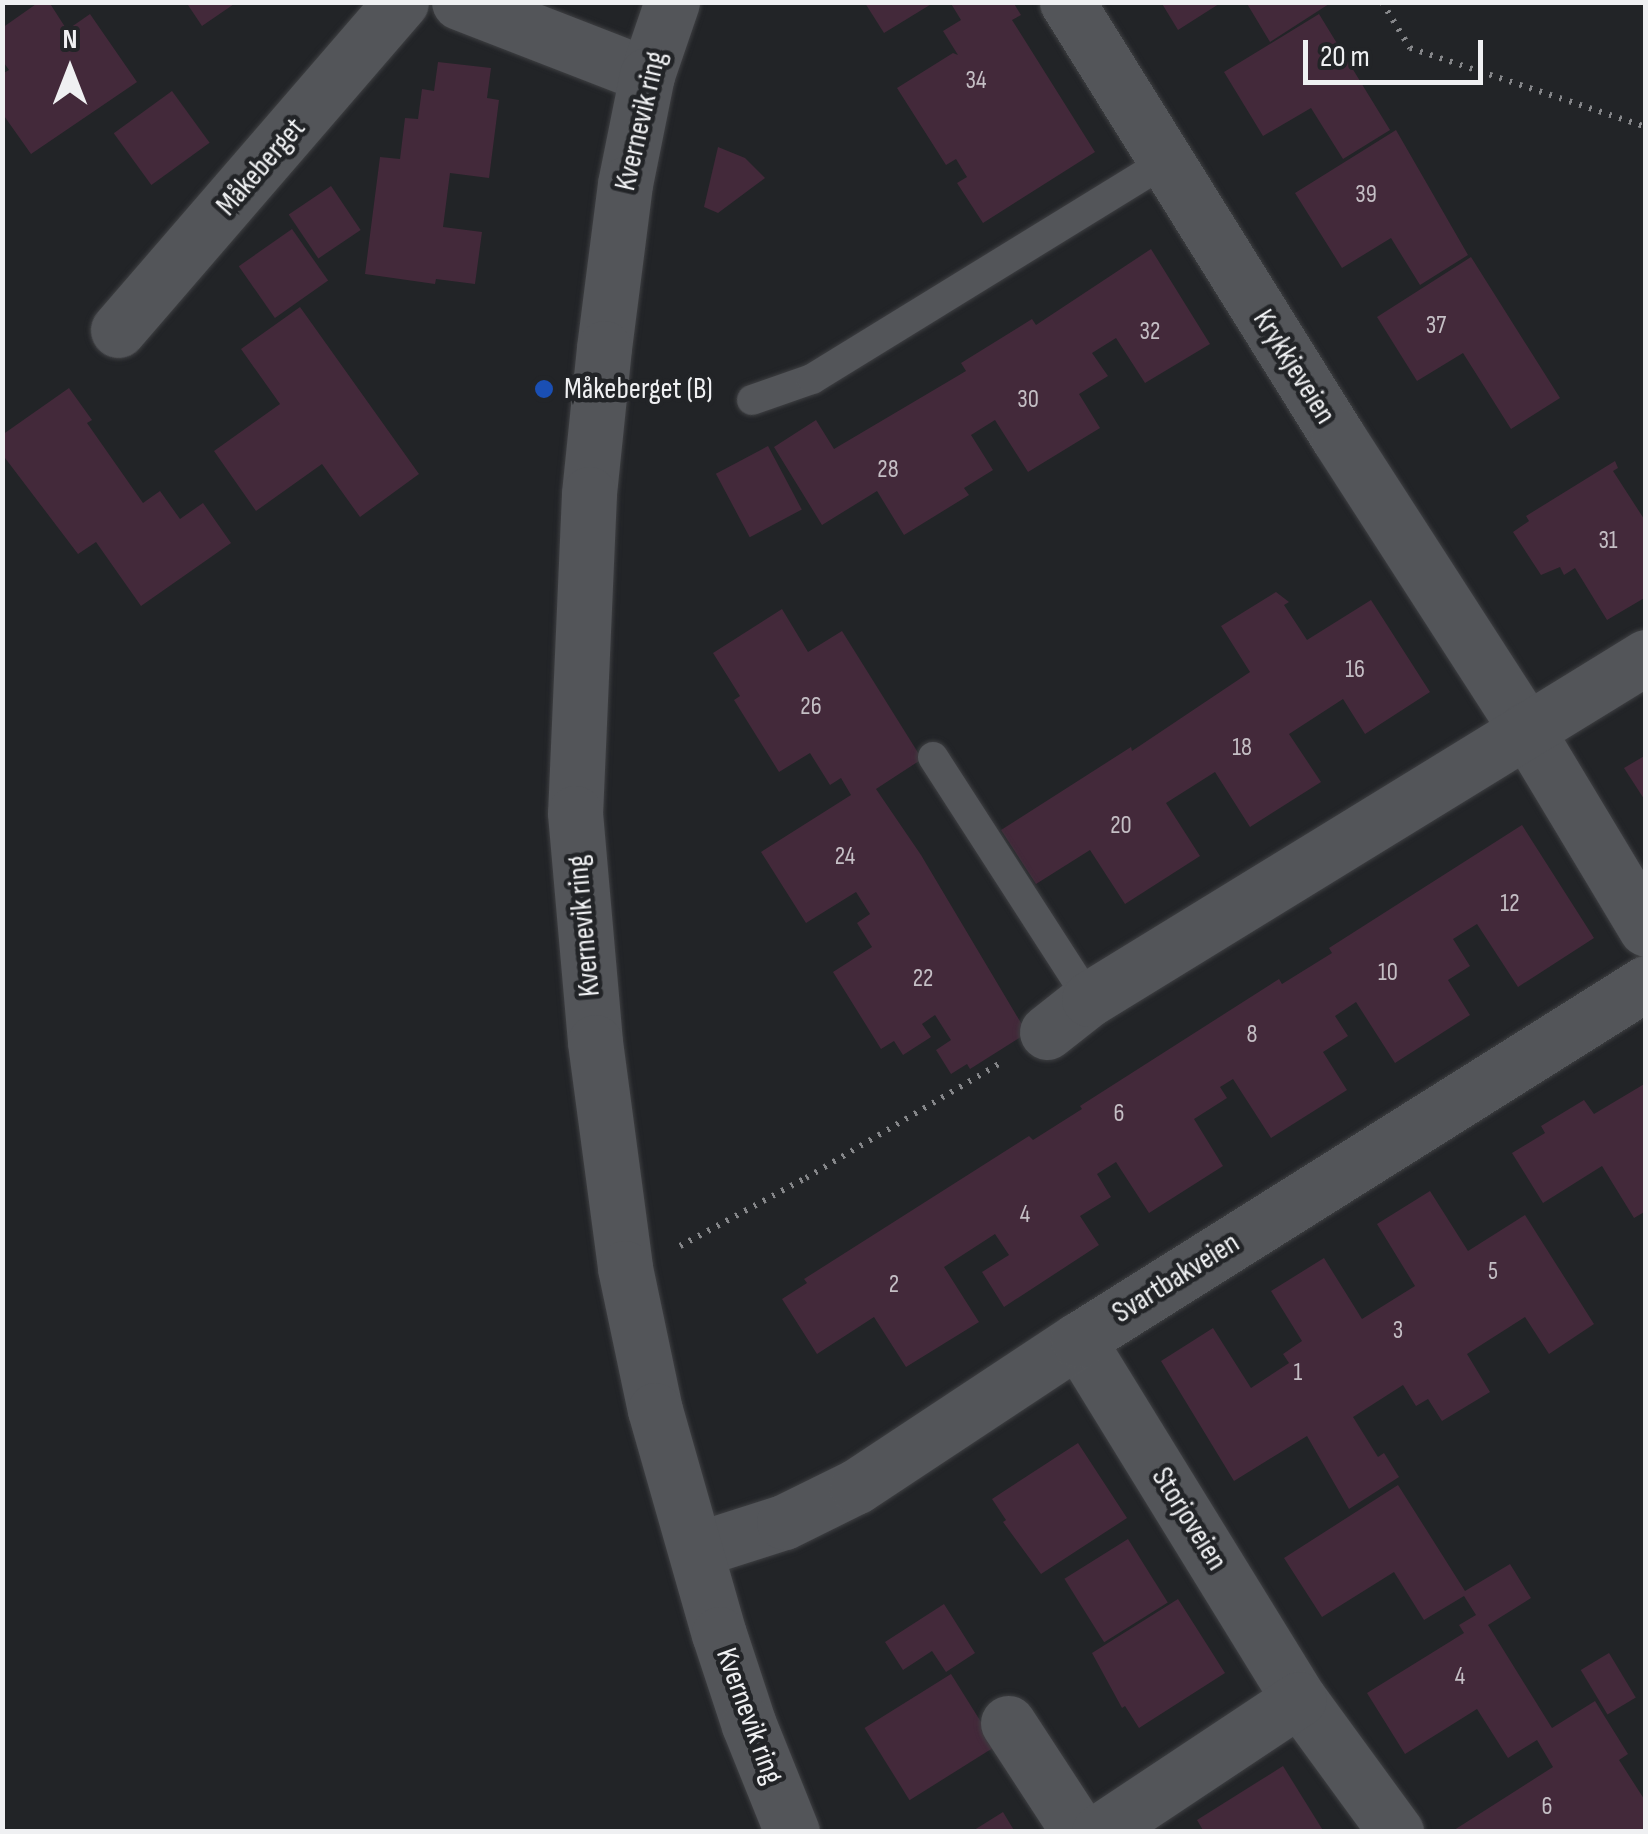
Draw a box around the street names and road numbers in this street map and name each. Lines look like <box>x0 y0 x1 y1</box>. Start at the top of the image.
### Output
street label: Kvernevik ring <box>607 48 675 194</box>
street label: Måkeberget <box>209 111 313 223</box>
street label: Krykkjeveien <box>1245 303 1343 431</box>
street label: Kvernevik ring <box>560 854 608 998</box>
street label: Svartbakveien <box>1106 1225 1246 1331</box>
street label: Storjoveien <box>1143 1461 1235 1577</box>
street label: Kvernevik ring <box>708 1643 790 1789</box>

